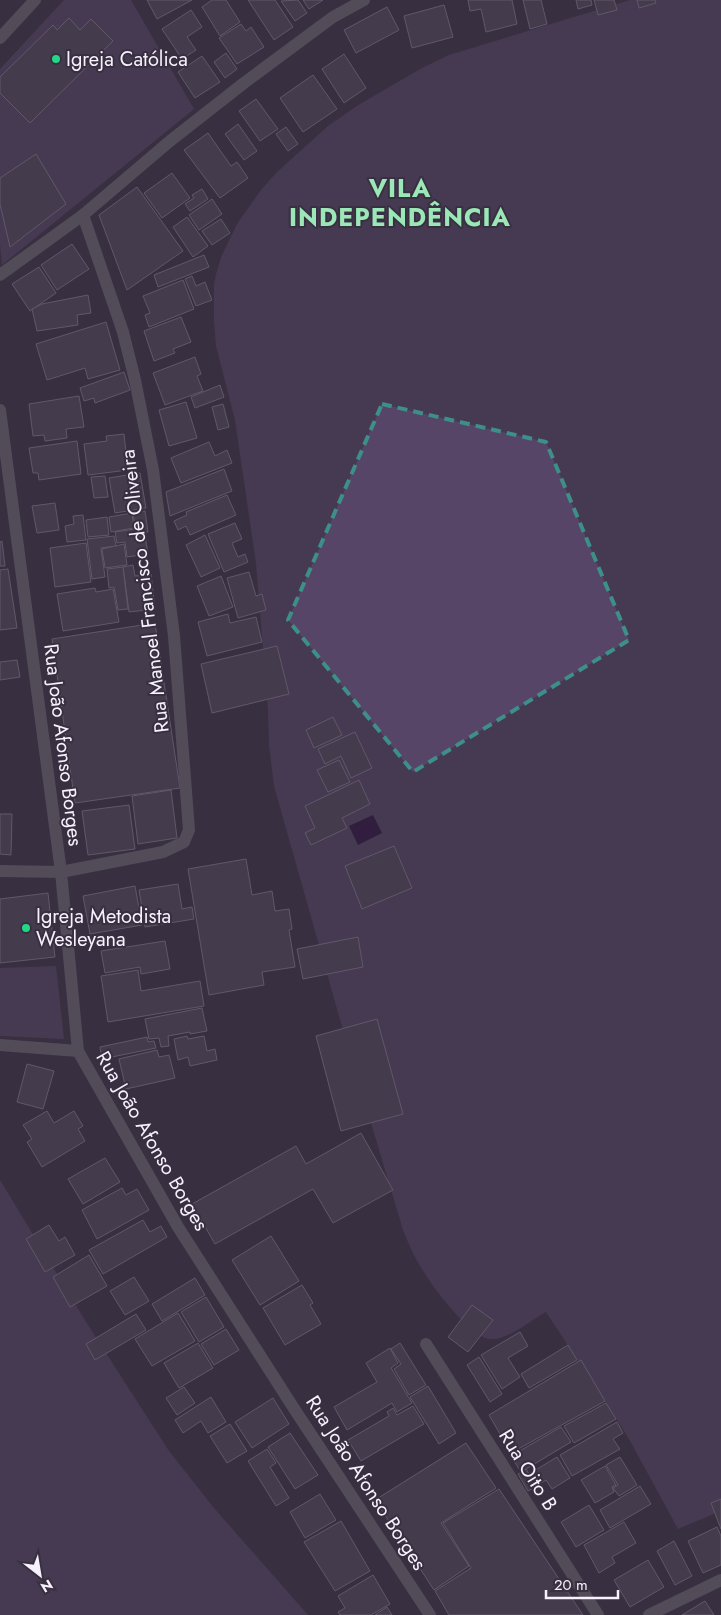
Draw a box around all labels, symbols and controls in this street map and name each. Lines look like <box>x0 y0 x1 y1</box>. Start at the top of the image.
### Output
place label: Igreja Católica <box>66 45 188 74</box>
marker: Igreja Católica <box>50 53 62 65</box>
district label: VILA INDEPENDÊNCIA <box>289 170 511 235</box>
street label: Rua Manoel Francisco de Oliveira <box>113 448 177 734</box>
street label: Rua João Afonso Borges <box>36 642 90 848</box>
place label: Igreja Metodista Wesleyana <box>36 902 171 954</box>
marker: Igreja Metodista Wesleyana <box>20 922 32 934</box>
street label: Rua João Afonso Borges <box>89 1046 215 1236</box>
street label: Rua João Afonso Borges <box>298 1390 434 1576</box>
street label: Rua Oito B <box>492 1424 564 1516</box>
north arrow <box>15 1550 65 1600</box>
scale bar <box>546 1568 618 1600</box>
text: 20 m <box>554 1574 588 1596</box>
text: N <box>37 1575 57 1598</box>

